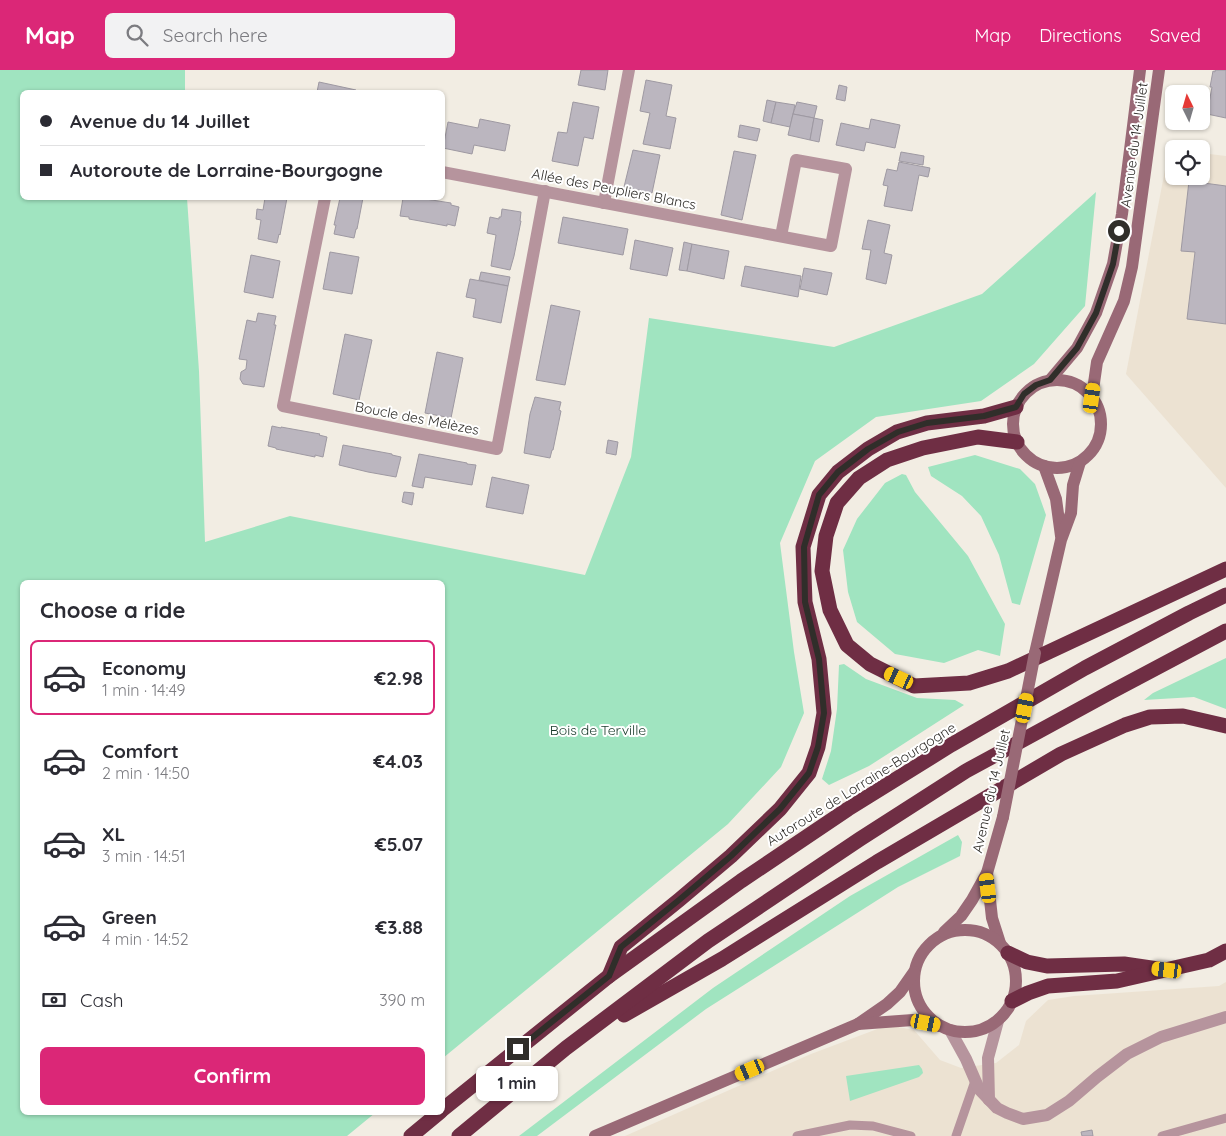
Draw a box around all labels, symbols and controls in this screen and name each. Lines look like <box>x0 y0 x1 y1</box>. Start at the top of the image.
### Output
search box <box>105 13 455 58</box>
text: Map <box>25 20 75 50</box>
icon: search <box>123 21 151 49</box>
text: Search here <box>163 23 268 47</box>
text: Map <box>974 24 1011 47</box>
text: Directions <box>1039 24 1122 47</box>
text: Saved <box>1150 24 1201 47</box>
street label: Avenue du 14 Juillet <box>1116 81 1152 209</box>
north arrow <box>1165 85 1210 130</box>
map controls <box>1165 85 1210 185</box>
text: Avenue du 14 Juillet <box>70 109 250 133</box>
button: locate <box>1165 140 1210 185</box>
text: Autoroute de Lorraine-Bourgogne <box>70 158 383 182</box>
street label: Allée des Peupliers Blancs <box>530 164 698 214</box>
route start <box>1108 220 1130 242</box>
car <box>1082 382 1101 414</box>
street label: Boucle des Mélèzes <box>353 397 481 439</box>
text: Choose a ride <box>40 596 185 624</box>
icon: car <box>42 655 87 700</box>
text: Economy <box>102 656 186 680</box>
car <box>882 665 915 691</box>
text: €2.98 <box>374 666 423 690</box>
text: 1 min · 14:49 <box>102 680 186 700</box>
car <box>1014 692 1035 724</box>
street label: Autoroute de Lorraine-Bourgogne <box>763 718 959 850</box>
park label: Bois de Terville <box>550 721 646 739</box>
street label: Avenue du 14 Juillet <box>968 727 1014 855</box>
icon: car <box>42 738 87 783</box>
text: Comfort <box>102 739 179 763</box>
text: €4.03 <box>373 749 423 773</box>
text: 2 min · 14:50 <box>102 763 190 783</box>
icon: car <box>42 821 87 866</box>
text: XL <box>102 822 125 846</box>
text: €5.07 <box>375 832 423 856</box>
text: 3 min · 14:51 <box>102 846 186 866</box>
car <box>978 872 997 904</box>
icon: car <box>42 904 87 949</box>
text: Green <box>102 905 157 929</box>
text: €3.88 <box>375 915 423 939</box>
text: 4 min · 14:52 <box>102 929 189 949</box>
car <box>1151 961 1182 979</box>
icon: cash <box>40 986 68 1014</box>
text: Cash <box>80 988 124 1012</box>
text: 390 m <box>379 990 425 1010</box>
car <box>909 1013 942 1033</box>
route end <box>507 1038 529 1060</box>
button: Confirm <box>40 1047 425 1105</box>
car <box>733 1057 766 1083</box>
callout: 1 min <box>477 1066 559 1102</box>
text: 1 min <box>498 1073 536 1093</box>

